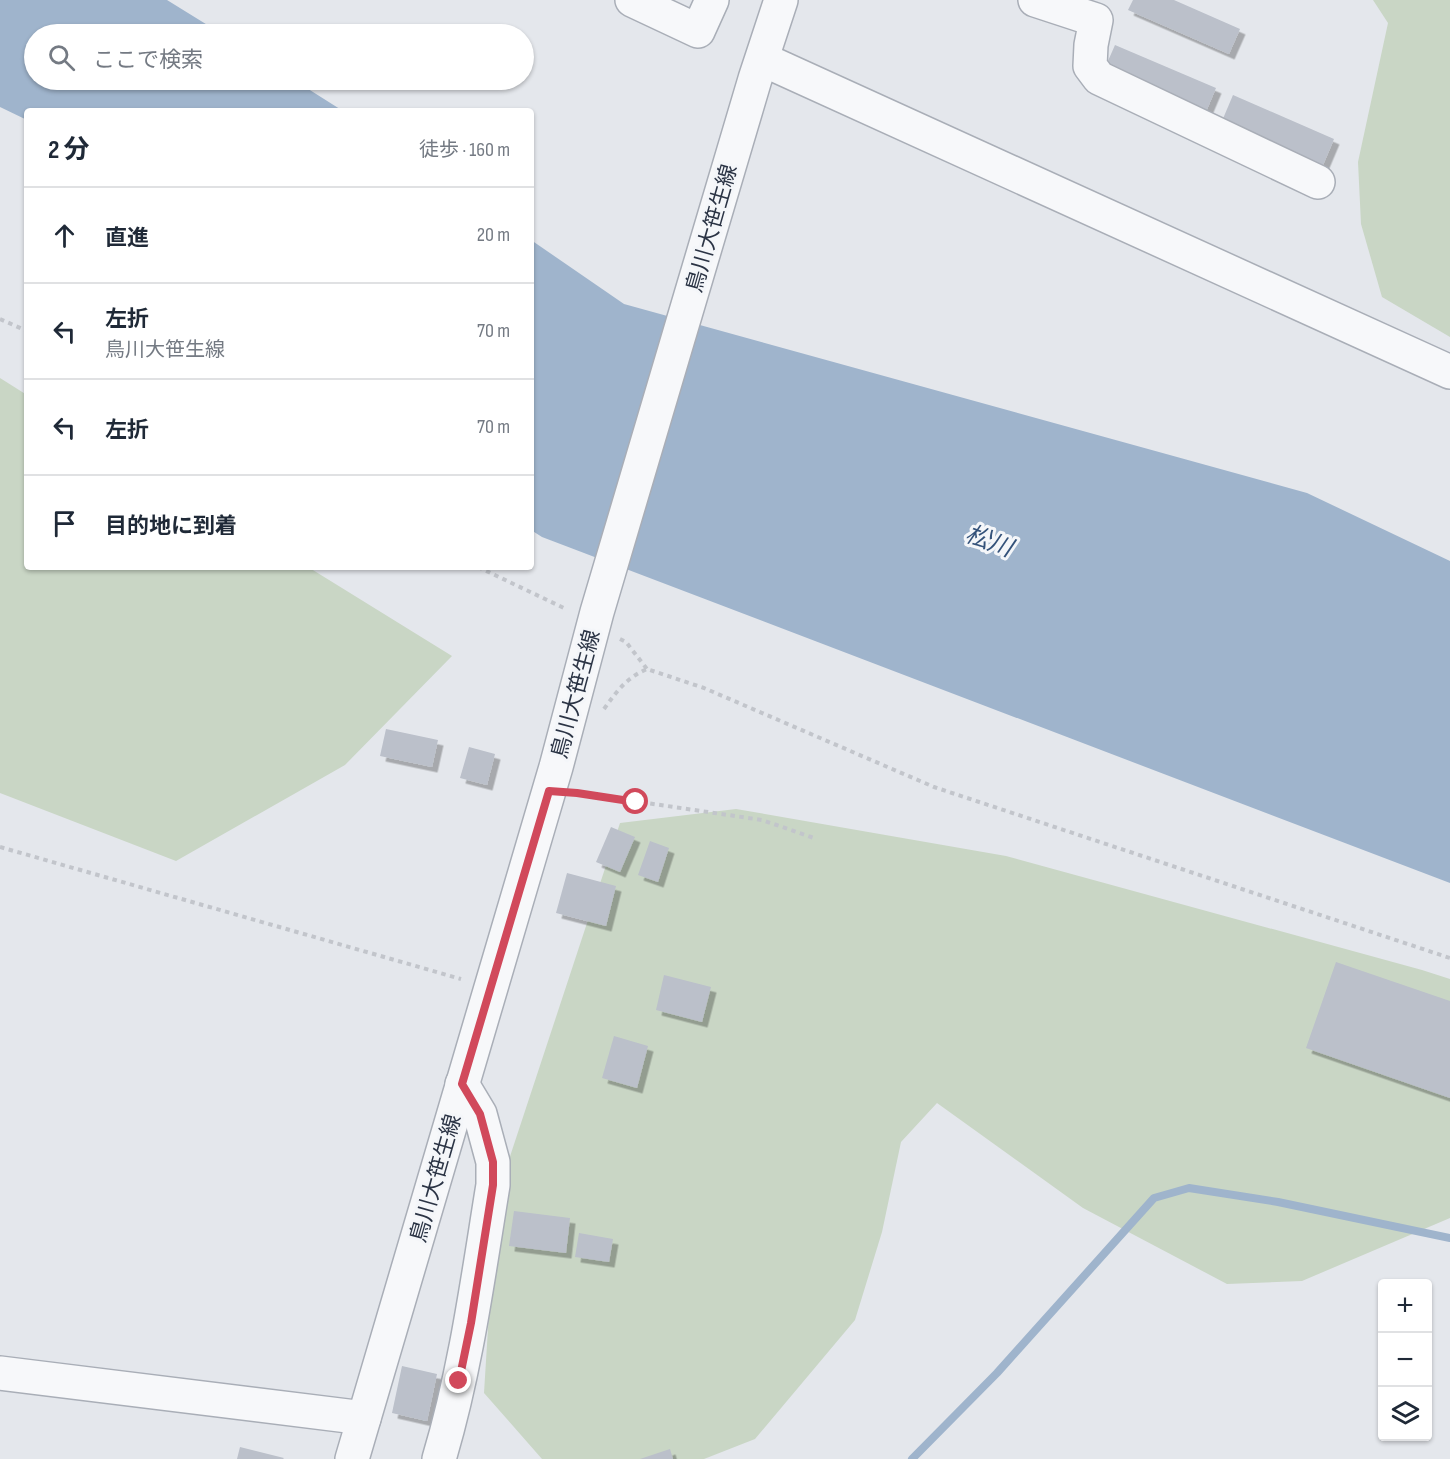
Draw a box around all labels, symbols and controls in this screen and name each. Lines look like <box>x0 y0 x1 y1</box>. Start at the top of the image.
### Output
search box <box>24 24 534 90</box>
icon: search <box>45 41 78 74</box>
text: ここで検索 <box>93 47 203 74</box>
text: 2 分 <box>48 135 89 166</box>
text: 徒歩 · 160 m <box>419 138 510 162</box>
street label: 鳥川大笹生線 <box>681 161 744 296</box>
icon: ahead <box>48 219 81 252</box>
text: 20 m <box>477 223 510 247</box>
text: 直進 <box>105 225 149 252</box>
text: 左折 <box>105 306 149 333</box>
icon: left <box>48 315 81 348</box>
text: 70 m <box>477 319 510 343</box>
text: 鳥川大笹生線 <box>105 338 225 362</box>
icon: left <box>48 411 81 444</box>
text: 70 m <box>477 415 510 439</box>
text: 左折 <box>105 417 149 444</box>
icon: arrive <box>48 507 81 540</box>
text: 目的地に到着 <box>105 513 237 540</box>
water label: 松川 <box>961 520 1019 564</box>
street label: 鳥川大笹生線 <box>546 627 607 762</box>
route start <box>622 788 648 814</box>
street label: 鳥川大笹生線 <box>405 1111 468 1246</box>
map controls <box>1378 1279 1432 1441</box>
button: + <box>1378 1279 1432 1333</box>
button: − <box>1378 1333 1432 1387</box>
route end <box>445 1367 471 1393</box>
button: layers <box>1378 1387 1432 1441</box>

